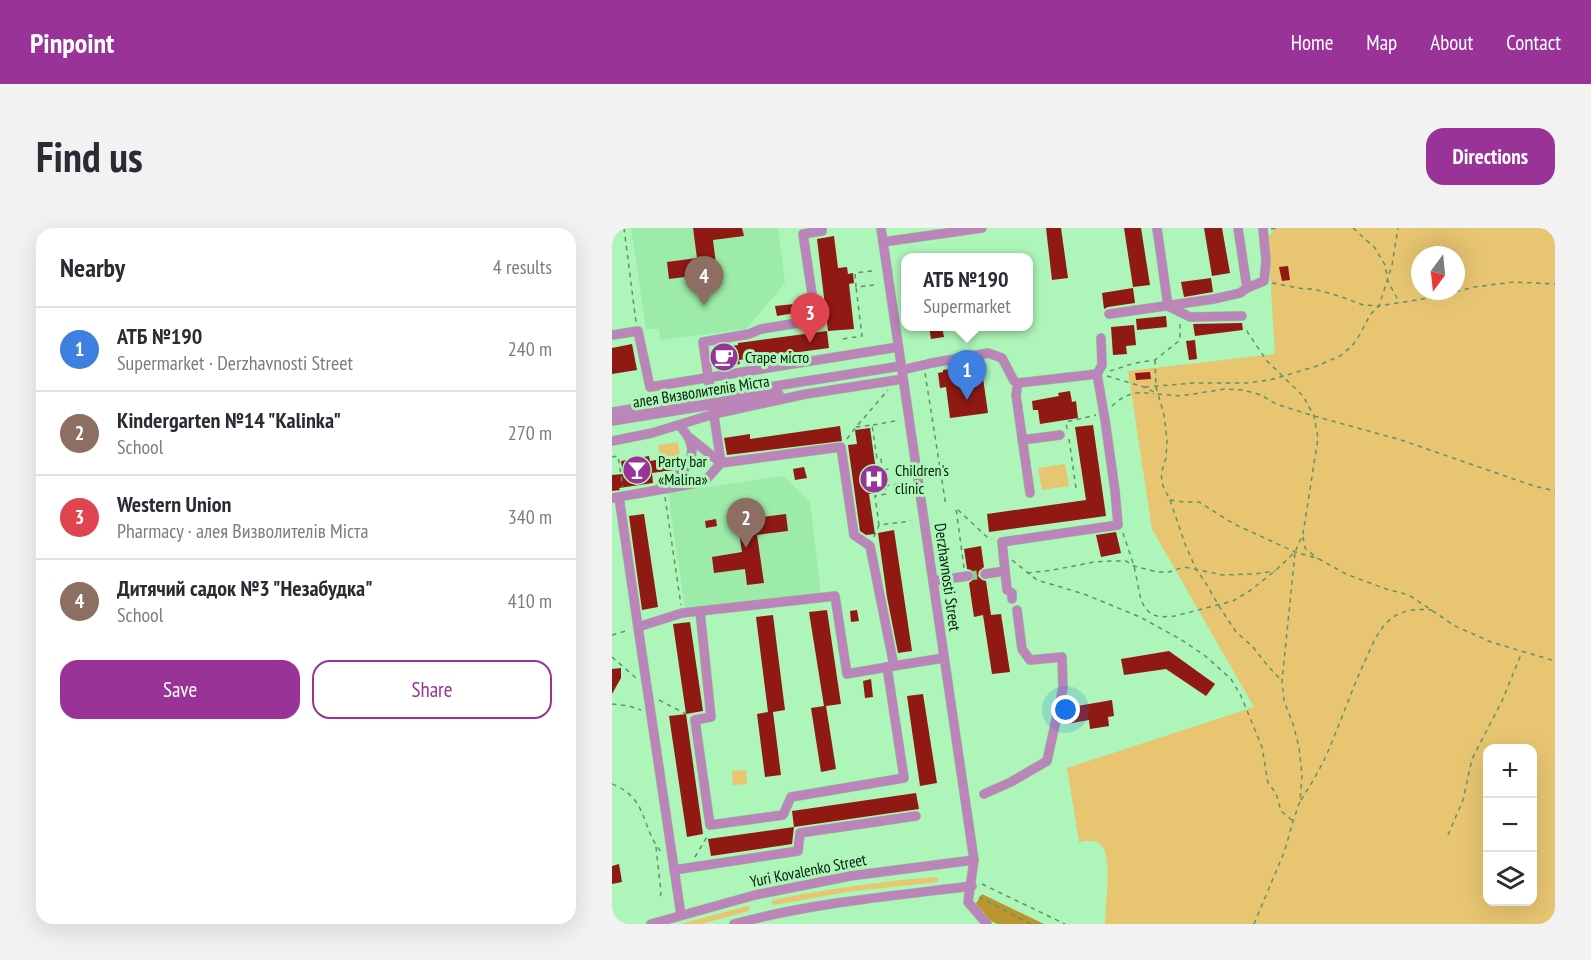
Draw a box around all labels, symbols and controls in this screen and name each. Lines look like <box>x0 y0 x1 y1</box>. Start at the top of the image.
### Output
text: Pinpoint <box>30 24 114 61</box>
text: Home <box>1291 29 1333 56</box>
text: Map <box>1366 29 1397 56</box>
text: About <box>1430 29 1473 56</box>
text: Contact <box>1506 29 1561 56</box>
button: Directions <box>1426 128 1555 185</box>
text: Find us <box>36 129 143 184</box>
north arrow <box>1411 246 1465 300</box>
text: Nearby <box>60 251 125 284</box>
popup <box>901 253 1033 331</box>
text: 4 results <box>493 254 552 280</box>
pin: 4 <box>684 256 724 306</box>
text: АТБ №190 <box>923 265 1009 293</box>
text: Supermarket <box>923 293 1011 319</box>
pin: 3 <box>790 294 830 343</box>
text: АТБ №190 <box>117 322 202 350</box>
text: 1 <box>75 336 84 362</box>
text: 240 m <box>508 336 552 362</box>
cafe icon: Старе місто <box>708 341 740 373</box>
place label: Старе місто <box>745 347 809 367</box>
text: Supermarket · Derzhavnosti Street <box>117 350 353 376</box>
pin: 1 <box>948 350 986 400</box>
street label: алея Визволителів Міста <box>631 370 771 412</box>
text: Kindergarten №14 "Kalinka" <box>117 406 341 434</box>
text: 2 <box>75 420 84 446</box>
text: 270 m <box>508 420 552 446</box>
text: School <box>117 434 163 460</box>
place label: Party bar «Malina» <box>658 451 708 489</box>
bar icon: Party bar «Malina» <box>621 454 653 486</box>
place label: Children's clinic <box>895 460 949 498</box>
hospital icon: Children's clinic <box>858 463 890 495</box>
text: Western Union <box>117 490 231 518</box>
pin: 2 <box>726 498 766 548</box>
text: 3 <box>75 504 84 530</box>
text: 340 m <box>508 504 552 530</box>
text: Pharmacy · алея Визволителів Міста <box>117 518 368 544</box>
street label: Derzhavnosti Street <box>931 522 966 633</box>
text: Дитячий садок №3 "Незабудка" <box>117 574 373 602</box>
text: 4 <box>75 588 84 614</box>
text: 410 m <box>508 588 552 614</box>
text: School <box>117 602 163 628</box>
button: Save <box>60 660 300 719</box>
button: Share <box>312 660 552 719</box>
your location <box>1051 695 1080 724</box>
map controls <box>1483 744 1537 906</box>
button: + <box>1483 744 1537 798</box>
button: − <box>1483 798 1537 852</box>
street label: Yuri Kovalenko Street <box>748 849 868 891</box>
button: layers <box>1483 852 1537 906</box>

